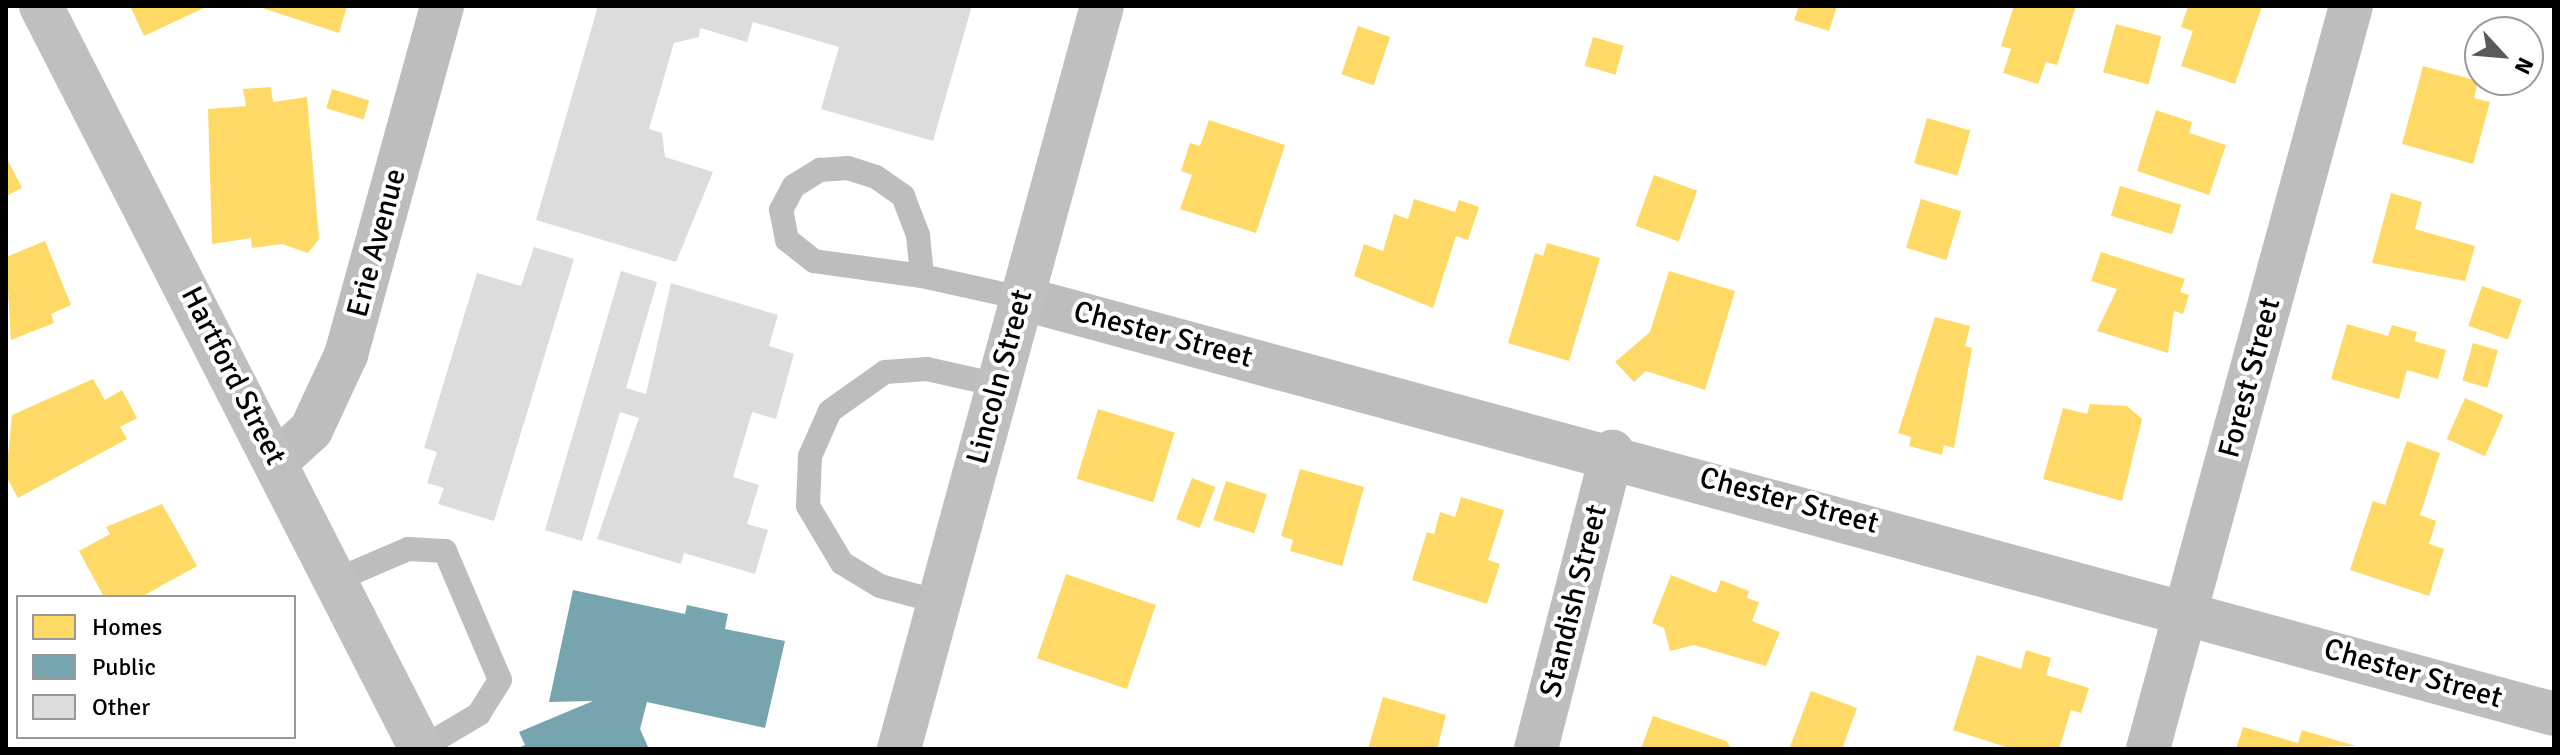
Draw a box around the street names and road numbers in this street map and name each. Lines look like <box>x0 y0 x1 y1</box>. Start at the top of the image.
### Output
street label: Erie Avenue <box>340 165 414 321</box>
street label: Hartford Street <box>173 281 293 471</box>
street label: Lincoln Street <box>959 286 1041 468</box>
street label: Chester Street <box>1070 294 1256 376</box>
street label: Forest Street <box>2211 294 2289 462</box>
street label: Chester Street <box>1696 460 1882 542</box>
street label: Standish Street <box>1533 501 1615 701</box>
street label: Chester Street <box>2320 631 2506 717</box>

